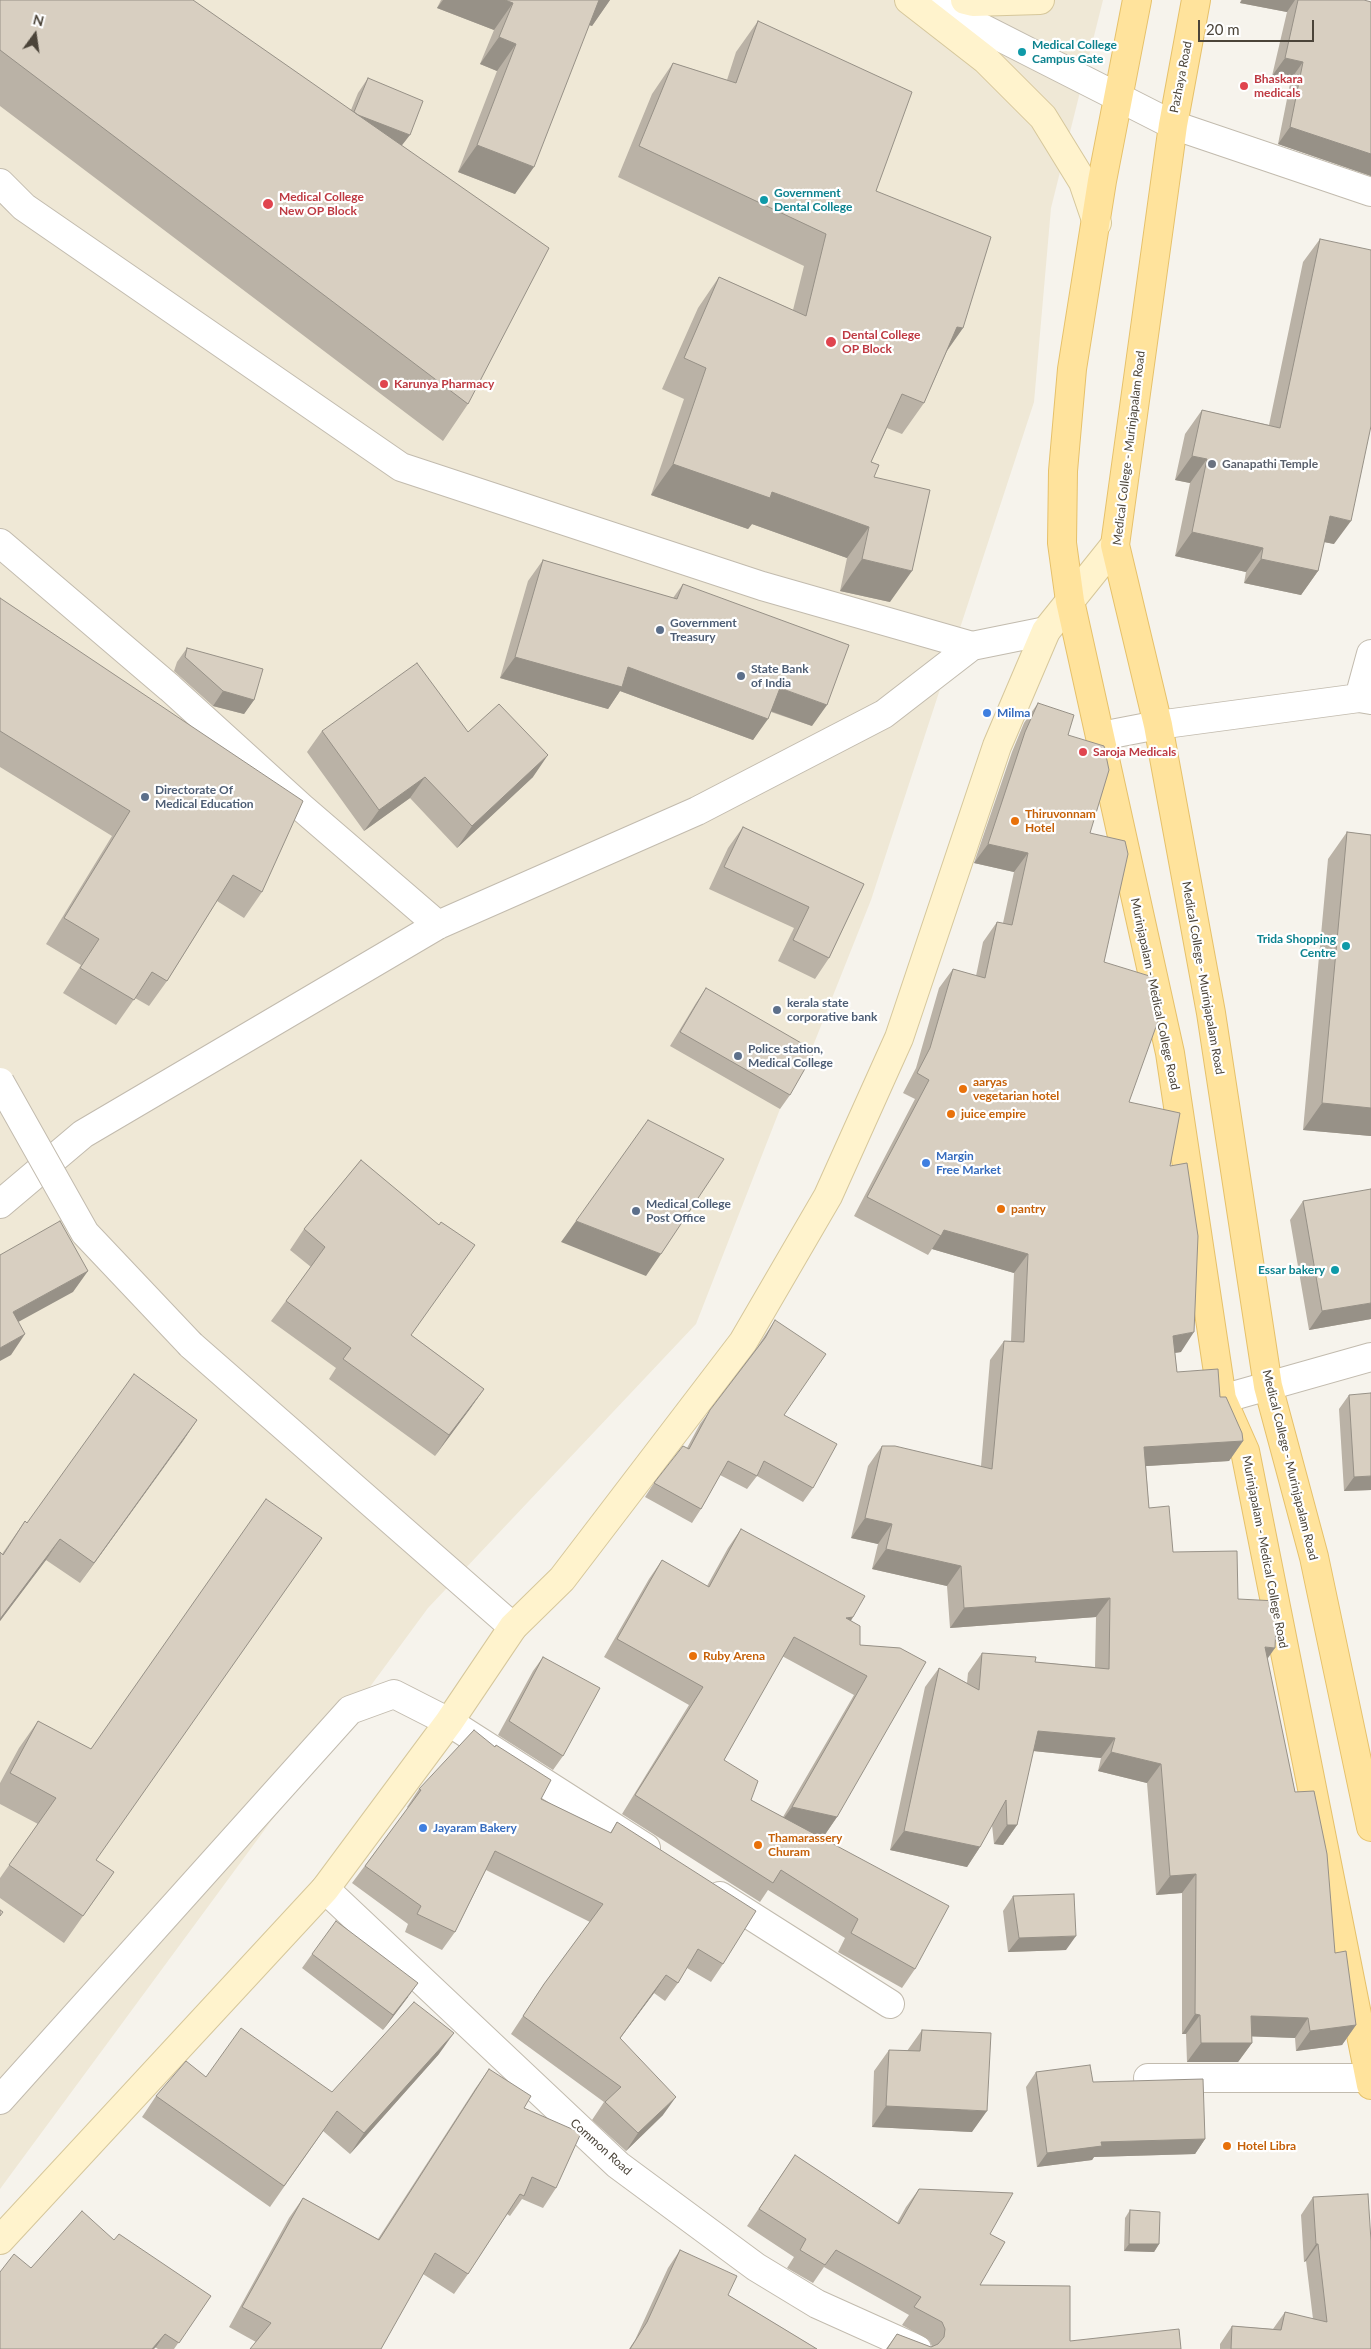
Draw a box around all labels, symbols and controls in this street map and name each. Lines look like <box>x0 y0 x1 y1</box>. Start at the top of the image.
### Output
north arrow <box>10 10 60 60</box>
text: N <box>31 10 46 30</box>
scale bar <box>1201 10 1317 42</box>
text: 20 m <box>1206 20 1240 38</box>
place label: Medical College Campus Gate <box>1032 38 1117 66</box>
street label: Pazhaya Road <box>1167 40 1195 114</box>
marker: Medical College Campus Gate <box>1016 46 1028 58</box>
place label: Bhaskara medicals <box>1254 72 1303 100</box>
marker: Bhaskara medicals <box>1238 80 1250 92</box>
place label: Government Dental College <box>774 186 852 214</box>
place label: Medical College New OP Block <box>279 190 364 218</box>
marker: Government Dental College <box>758 194 770 206</box>
marker: Medical College New OP Block <box>261 197 275 211</box>
place label: Dental College OP Block <box>842 328 920 356</box>
marker: Dental College OP Block <box>824 335 838 349</box>
street label: Medical College - Murinjapalam Road <box>1110 350 1148 546</box>
place label: Karunya Pharmacy <box>394 377 494 391</box>
marker: Karunya Pharmacy <box>378 378 390 390</box>
place label: Ganapathi Temple <box>1222 457 1318 471</box>
marker: Ganapathi Temple <box>1206 458 1218 470</box>
place label: Government Treasury <box>670 616 737 644</box>
marker: Government Treasury <box>654 624 666 636</box>
place label: State Bank of India <box>751 662 809 690</box>
marker: State Bank of India <box>735 670 747 682</box>
place label: Milma <box>997 706 1030 720</box>
marker: Milma <box>981 707 993 719</box>
place label: Saroja Medicals <box>1093 745 1176 759</box>
marker: Saroja Medicals <box>1077 746 1089 758</box>
place label: Directorate Of Medical Education <box>155 783 254 811</box>
marker: Directorate Of Medical Education <box>139 791 151 803</box>
place label: Thiruvonnam Hotel <box>1025 807 1096 835</box>
marker: Thiruvonnam Hotel <box>1009 815 1021 827</box>
street label: Medical College - Murinjapalam Road <box>1179 880 1227 1076</box>
street label: Murinjapalam - Medical College Road <box>1128 897 1182 1091</box>
place label: Trida Shopping Centre <box>1257 932 1336 960</box>
marker: Trida Shopping Centre <box>1340 940 1352 952</box>
place label: kerala state corporative bank <box>787 996 877 1024</box>
marker: kerala state corporative bank <box>771 1004 783 1016</box>
place label: Police station, Medical College <box>748 1042 833 1070</box>
marker: Police station, Medical College <box>732 1050 744 1062</box>
place label: aaryas vegetarian hotel <box>973 1075 1059 1103</box>
marker: aaryas vegetarian hotel <box>957 1083 969 1095</box>
place label: juice empire <box>961 1107 1026 1121</box>
marker: juice empire <box>945 1108 957 1120</box>
place label: Margin Free Market <box>936 1149 1001 1177</box>
marker: Margin Free Market <box>920 1157 932 1169</box>
place label: Medical College Post Office <box>646 1197 731 1225</box>
place label: pantry <box>1011 1202 1046 1216</box>
marker: pantry <box>995 1203 1007 1215</box>
marker: Medical College Post Office <box>630 1205 642 1217</box>
place label: Essar bakery <box>1258 1263 1325 1277</box>
marker: Essar bakery <box>1329 1264 1341 1276</box>
street label: Medical College - Murinjapalam Road <box>1259 1368 1321 1562</box>
street label: Murinjapalam - Medical College Road <box>1239 1455 1291 1649</box>
place label: Ruby Arena <box>703 1649 765 1663</box>
marker: Ruby Arena <box>687 1650 699 1662</box>
place label: Jayaram Bakery <box>433 1821 517 1835</box>
marker: Jayaram Bakery <box>417 1822 429 1834</box>
place label: Thamarassery Churam <box>768 1831 842 1859</box>
marker: Thamarassery Churam <box>752 1839 764 1851</box>
street label: Common Road <box>567 2116 635 2178</box>
place label: Hotel Libra <box>1237 2139 1296 2153</box>
marker: Hotel Libra <box>1221 2140 1233 2152</box>

